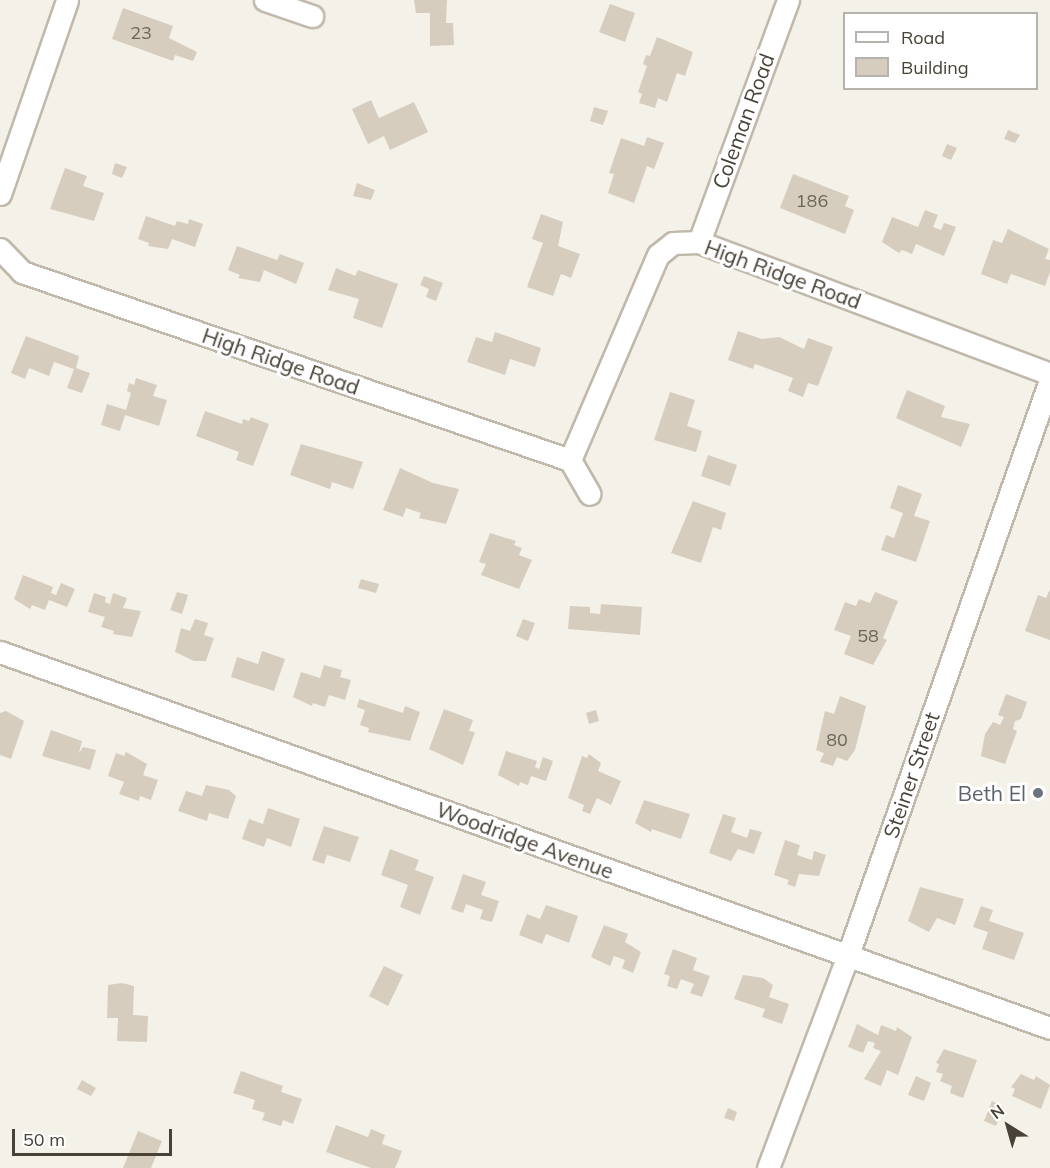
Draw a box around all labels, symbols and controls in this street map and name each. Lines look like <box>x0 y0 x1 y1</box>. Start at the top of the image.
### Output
legend <box>843 12 1038 90</box>
house number: 23 <box>130 22 152 44</box>
text: Road <box>901 26 945 49</box>
street label: Coleman Road <box>707 50 779 192</box>
text: Building <box>901 56 969 79</box>
house number: 186 <box>796 190 828 212</box>
street label: High Ridge Road <box>701 234 865 314</box>
street label: High Ridge Road <box>199 322 363 400</box>
house number: 58 <box>857 625 879 647</box>
street label: Steiner Street <box>878 709 944 841</box>
house number: 80 <box>826 729 848 751</box>
place label: Beth El <box>958 780 1026 806</box>
marker: Beth El <box>1031 786 1045 800</box>
street label: Woodridge Avenue <box>433 796 617 884</box>
north arrow <box>978 1096 1038 1156</box>
text: N <box>986 1100 1008 1123</box>
scale bar <box>15 1117 176 1155</box>
text: 50 m <box>23 1128 65 1151</box>

